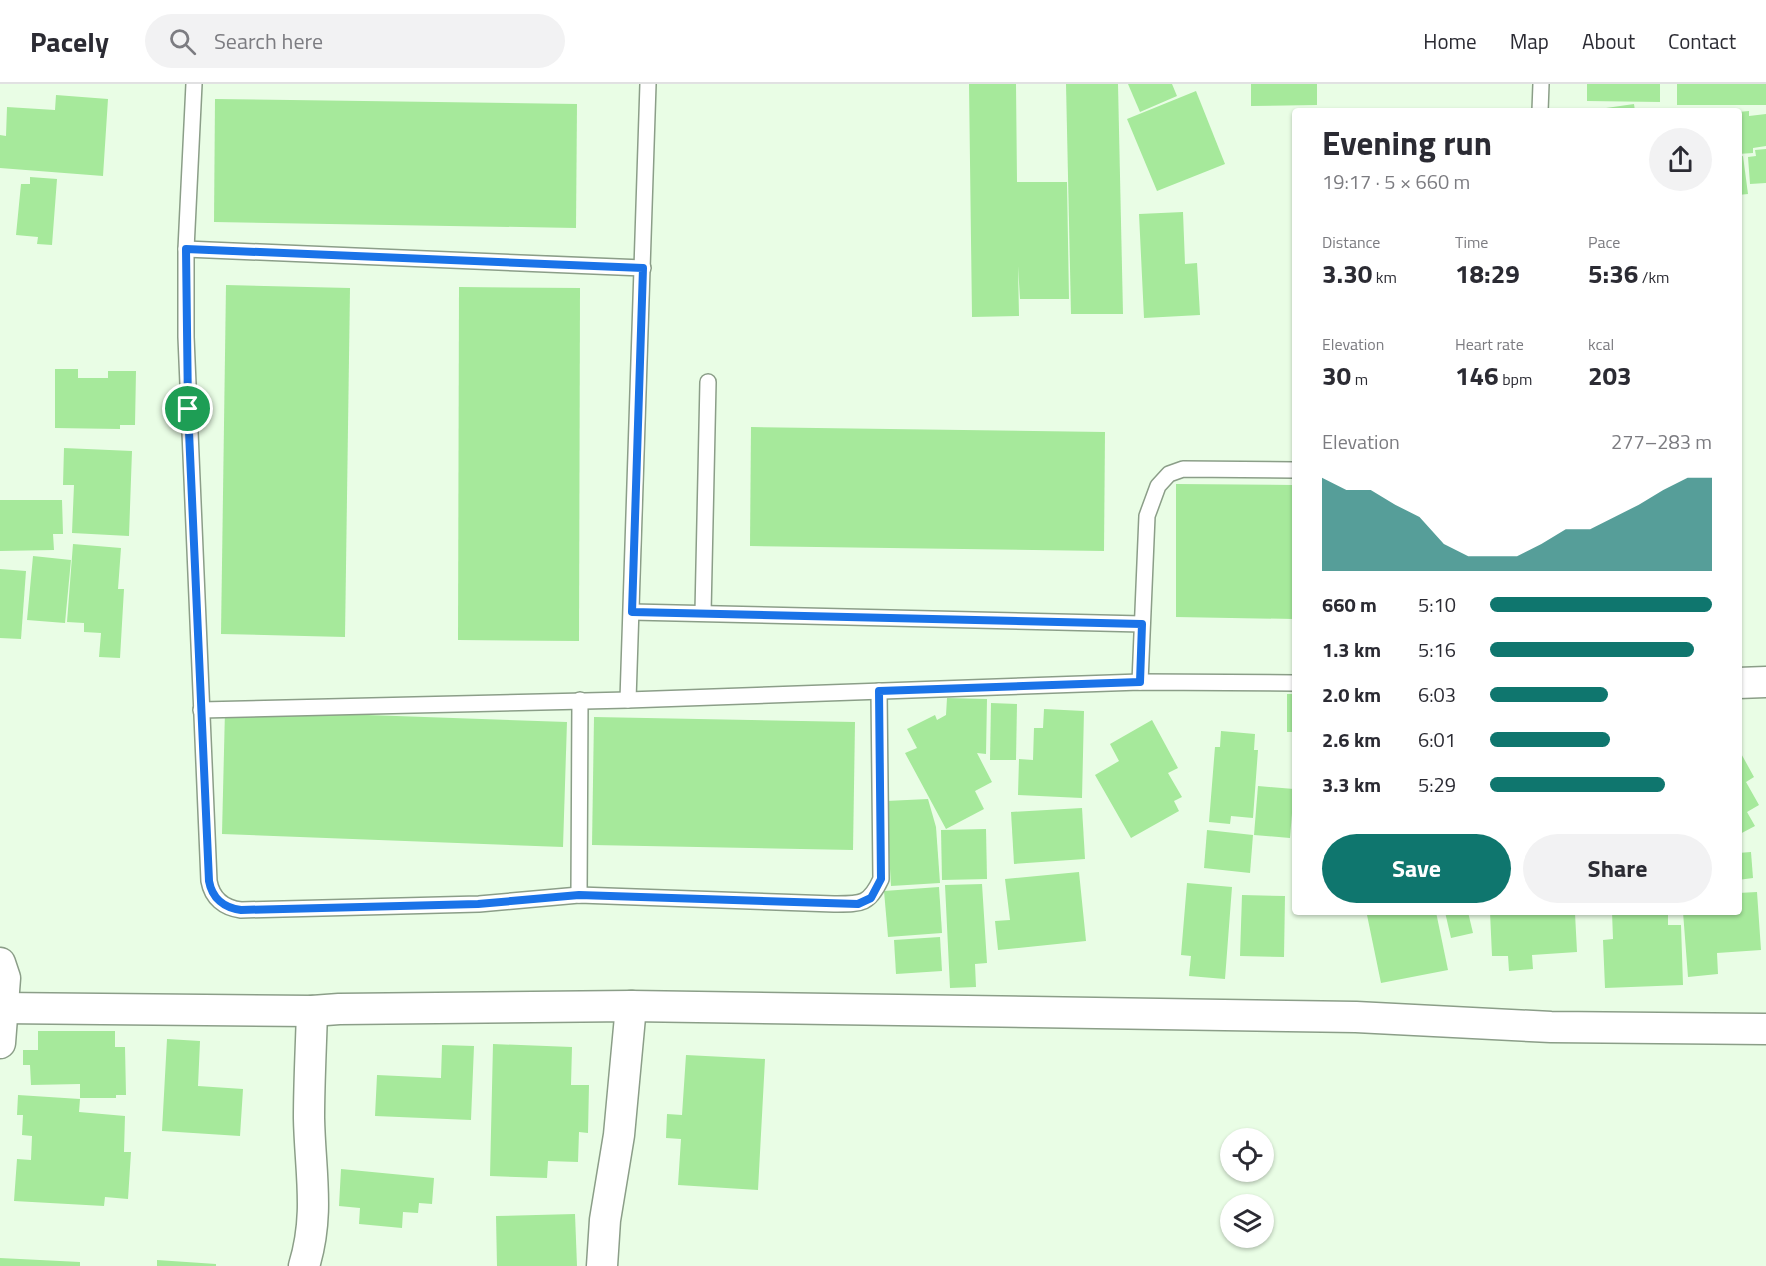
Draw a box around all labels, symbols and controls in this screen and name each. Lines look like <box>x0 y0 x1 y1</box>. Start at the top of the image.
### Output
search box <box>145 14 565 68</box>
text: Pacely <box>30 20 109 63</box>
text: Search here <box>214 24 323 58</box>
icon: search <box>166 25 199 58</box>
text: Home <box>1423 25 1477 57</box>
text: Map <box>1510 25 1549 57</box>
text: About <box>1582 25 1635 57</box>
text: Contact <box>1668 25 1736 57</box>
text: Evening run <box>1322 118 1492 168</box>
button: share <box>1649 128 1712 191</box>
text: 19:17 · 5 × 660 m <box>1322 166 1470 197</box>
text: Distance <box>1322 230 1380 254</box>
text: Time <box>1455 230 1488 254</box>
text: Pace <box>1588 230 1620 254</box>
text: 3.30 <box>1322 254 1372 293</box>
text: 18:29 <box>1455 254 1520 293</box>
text: 5:36 <box>1588 254 1638 293</box>
text: km <box>1372 265 1397 289</box>
text: /km <box>1638 265 1670 289</box>
text: Elevation <box>1322 332 1384 356</box>
text: Heart rate <box>1455 332 1524 356</box>
text: kcal <box>1588 332 1614 356</box>
text: 30 <box>1322 356 1351 395</box>
text: 146 <box>1455 356 1499 395</box>
text: 203 <box>1588 356 1632 395</box>
text: m <box>1351 367 1368 391</box>
text: bpm <box>1499 367 1532 391</box>
pin <box>162 383 213 434</box>
icon: arrive <box>171 392 204 425</box>
text: Elevation <box>1322 426 1400 457</box>
text: 277–283 m <box>1611 426 1712 457</box>
text: 660 m <box>1322 589 1377 620</box>
text: 5:10 <box>1418 589 1456 620</box>
text: 1.3 km <box>1322 634 1381 665</box>
text: 5:16 <box>1418 634 1456 665</box>
text: 2.0 km <box>1322 679 1381 710</box>
text: 6:03 <box>1418 679 1456 710</box>
text: 2.6 km <box>1322 724 1381 755</box>
text: 6:01 <box>1418 724 1456 755</box>
text: 3.3 km <box>1322 769 1381 800</box>
text: 5:29 <box>1418 769 1456 800</box>
button: Save <box>1322 834 1511 903</box>
button: Share <box>1523 834 1712 903</box>
map controls <box>1220 1128 1274 1248</box>
button: locate <box>1220 1128 1274 1182</box>
button: layers <box>1220 1194 1274 1248</box>

